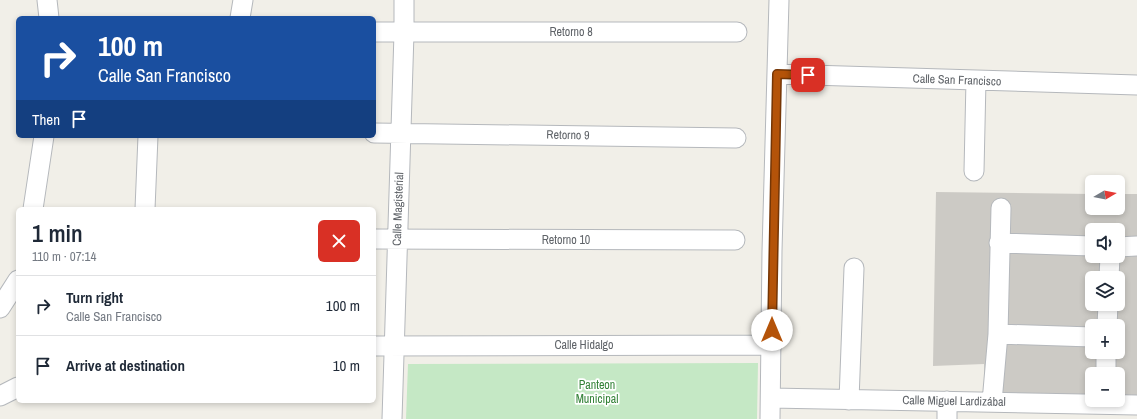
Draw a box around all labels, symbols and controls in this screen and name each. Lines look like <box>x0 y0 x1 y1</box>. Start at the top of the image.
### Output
street label: Retorno 8 <box>549 24 593 40</box>
text: 100 m <box>98 27 163 65</box>
icon: right <box>32 32 84 84</box>
pin <box>791 58 825 92</box>
text: Calle San Francisco <box>98 63 231 88</box>
icon: arrive <box>797 64 819 86</box>
street label: Calle San Francisco <box>912 70 1002 90</box>
icon: arrive <box>68 108 90 130</box>
text: Then <box>32 109 60 130</box>
street label: Retorno 9 <box>546 127 590 143</box>
street label: Calle Magisterial <box>389 172 407 246</box>
north arrow <box>1085 175 1125 215</box>
map controls <box>1085 175 1125 407</box>
text: 1 min <box>32 217 83 249</box>
button: close <box>318 220 360 262</box>
button: sound <box>1085 223 1125 263</box>
street label: Retorno 10 <box>542 232 590 248</box>
text: 110 m · 07:14 <box>32 248 96 265</box>
button: layers <box>1085 271 1125 311</box>
text: Turn right <box>66 287 123 308</box>
icon: right <box>32 295 54 317</box>
text: 100 m <box>326 295 360 316</box>
text: Calle San Francisco <box>66 308 162 325</box>
position arrow <box>751 309 793 351</box>
button: + <box>1085 319 1125 359</box>
street label: Calle Hidalgo <box>554 337 614 353</box>
icon: arrive <box>32 355 54 377</box>
text: Arrive at destination <box>66 355 185 376</box>
text: 10 m <box>333 355 360 376</box>
button: − <box>1085 367 1125 407</box>
park label: Panteon Municipal <box>576 377 618 407</box>
street label: Calle Miguel Lardizábal <box>902 392 1006 410</box>

